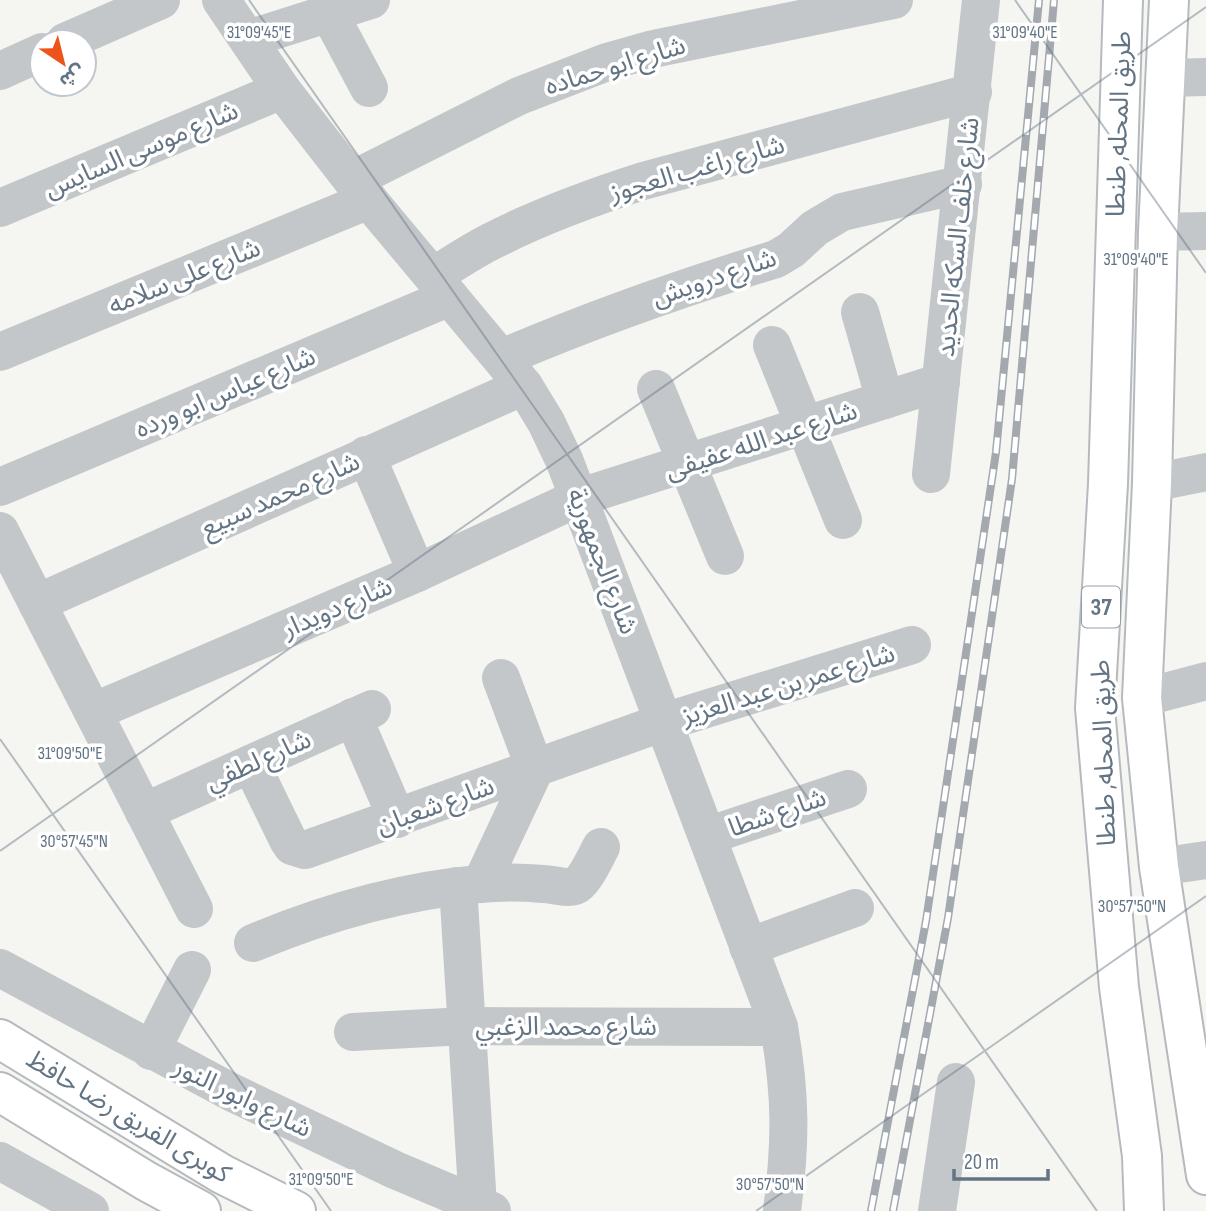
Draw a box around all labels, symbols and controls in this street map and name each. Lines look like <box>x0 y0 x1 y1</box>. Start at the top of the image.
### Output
text: 31°09'45"E <box>227 22 291 43</box>
text: 31°09'40"E <box>992 22 1058 43</box>
north arrow <box>28 28 98 98</box>
street label: شارع ابو حماده <box>541 30 690 104</box>
street label: طريق المحله, طنطا <box>1101 30 1138 218</box>
text: ش <box>55 59 89 93</box>
street label: شارع موسى السايس <box>40 96 244 207</box>
street label: شارع خلف السكه الحديد <box>931 116 988 359</box>
street label: شارع راغب العجوز <box>605 130 789 211</box>
street label: شارع على سلامه <box>104 233 266 324</box>
street label: شارع درويش <box>648 243 781 316</box>
text: 31°09'40"E <box>1103 249 1169 270</box>
street label: شارع عباس ابو ورده <box>131 341 321 447</box>
street label: شارع عبد الله عفيفى <box>662 396 862 489</box>
street label: شارع محمد سبيع <box>196 446 366 547</box>
street label: شارع الجمهورية <box>558 484 644 640</box>
street label: شارع دويدار <box>277 571 398 648</box>
road number: 37 <box>1082 586 1120 628</box>
street label: شارع عمر بن عبد العزيز <box>677 638 899 735</box>
street label: طريق المحله, طنطا <box>1086 659 1123 847</box>
street label: شارع لطفي <box>201 724 317 801</box>
text: 31°09'50"E <box>37 743 103 764</box>
street label: شارع شعبان <box>372 771 499 844</box>
street label: شارع شطا <box>725 782 831 846</box>
text: 30°57'45"N <box>40 831 108 852</box>
text: 30°57'50"N <box>1098 896 1166 917</box>
street label: شارع محمد الزغبي <box>475 1012 657 1046</box>
street label: كوبرى الفريق رضا حافظ <box>21 1044 236 1191</box>
street label: شارع وابور النور <box>167 1051 316 1147</box>
scale bar <box>954 1138 1048 1182</box>
text: 20 m <box>964 1150 999 1175</box>
text: 31°09'50"E <box>288 1169 354 1190</box>
text: 30°57'50"N <box>736 1174 804 1195</box>

